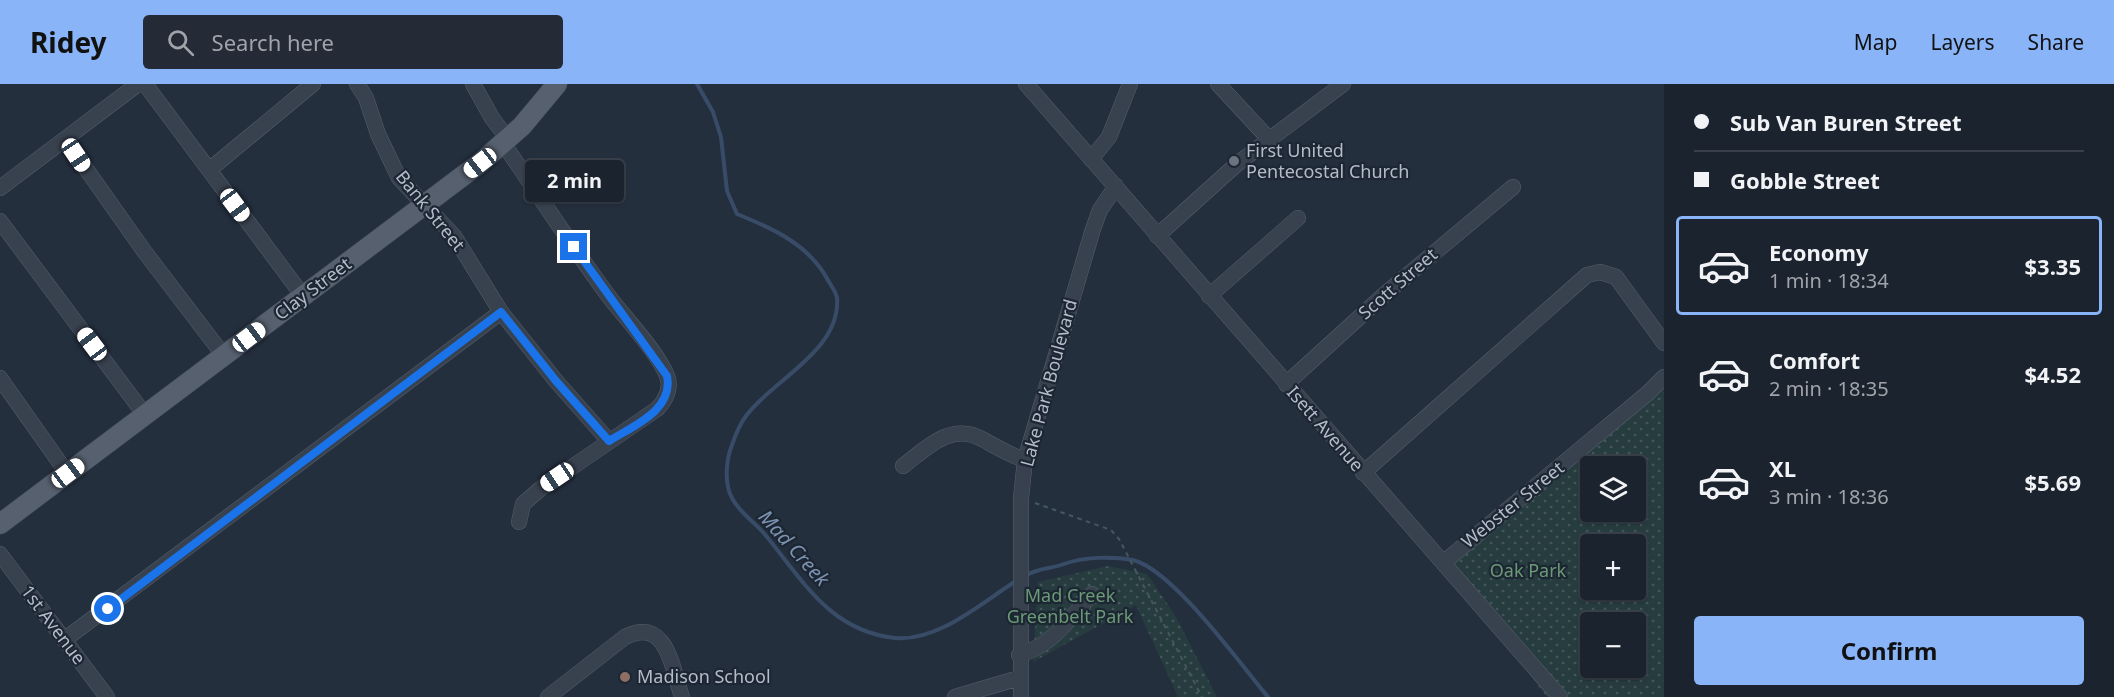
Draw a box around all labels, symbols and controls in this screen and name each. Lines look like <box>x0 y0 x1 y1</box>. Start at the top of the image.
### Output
search box <box>143 15 563 69</box>
text: Ridey <box>30 23 107 61</box>
icon: search <box>164 26 197 59</box>
text: Search here <box>212 27 334 57</box>
text: Map <box>1854 28 1898 56</box>
text: Layers <box>1931 28 1995 56</box>
text: Share <box>2028 28 2084 56</box>
text: Sub Van Buren Street <box>1730 107 1961 137</box>
car <box>58 135 94 175</box>
place label: First United Pentecostal Church <box>1246 138 1409 183</box>
car <box>460 145 500 181</box>
marker: First United Pentecostal Church <box>1227 154 1241 168</box>
callout: 2 min <box>524 160 624 202</box>
street label: Bank Street <box>391 165 471 256</box>
text: Gobble Street <box>1730 165 1880 195</box>
text: 2 min <box>547 167 602 194</box>
car <box>217 185 253 225</box>
route end <box>560 233 587 260</box>
text: Economy <box>1769 237 1868 267</box>
icon: car <box>1697 239 1751 293</box>
street label: Scott Street <box>1353 242 1442 324</box>
street label: Clay Street <box>269 251 356 325</box>
text: $3.35 <box>2024 251 2081 281</box>
text: 1 min · 18:34 <box>1769 267 1889 294</box>
street label: Lake Park Boulevard <box>1014 296 1082 469</box>
car <box>229 319 269 355</box>
car <box>74 324 110 364</box>
text: Comfort <box>1769 345 1860 375</box>
icon: car <box>1697 347 1751 401</box>
text: $4.52 <box>2024 359 2081 389</box>
text: 2 min · 18:35 <box>1769 375 1889 402</box>
street label: Isett Avenue <box>1282 381 1370 476</box>
text: XL <box>1769 453 1796 483</box>
car <box>48 455 88 491</box>
street label: Webster Street <box>1456 455 1569 553</box>
icon: car <box>1697 455 1751 509</box>
map controls <box>1580 456 1646 678</box>
button: layers <box>1580 456 1646 522</box>
car <box>537 459 577 495</box>
text: $5.69 <box>2024 467 2081 497</box>
text: 3 min · 18:36 <box>1769 483 1889 510</box>
water label: Mad Creek <box>753 504 837 592</box>
button: + <box>1580 534 1646 600</box>
park label: Oak Park <box>1490 558 1567 582</box>
street label: 1st Avenue <box>16 580 91 669</box>
park label: Mad Creek Greenbelt Park <box>1007 583 1134 628</box>
route start <box>94 595 121 622</box>
button: − <box>1580 612 1646 678</box>
button: Confirm <box>1694 616 2084 685</box>
place label: Madison School <box>637 664 771 688</box>
marker: Madison School <box>618 670 632 684</box>

